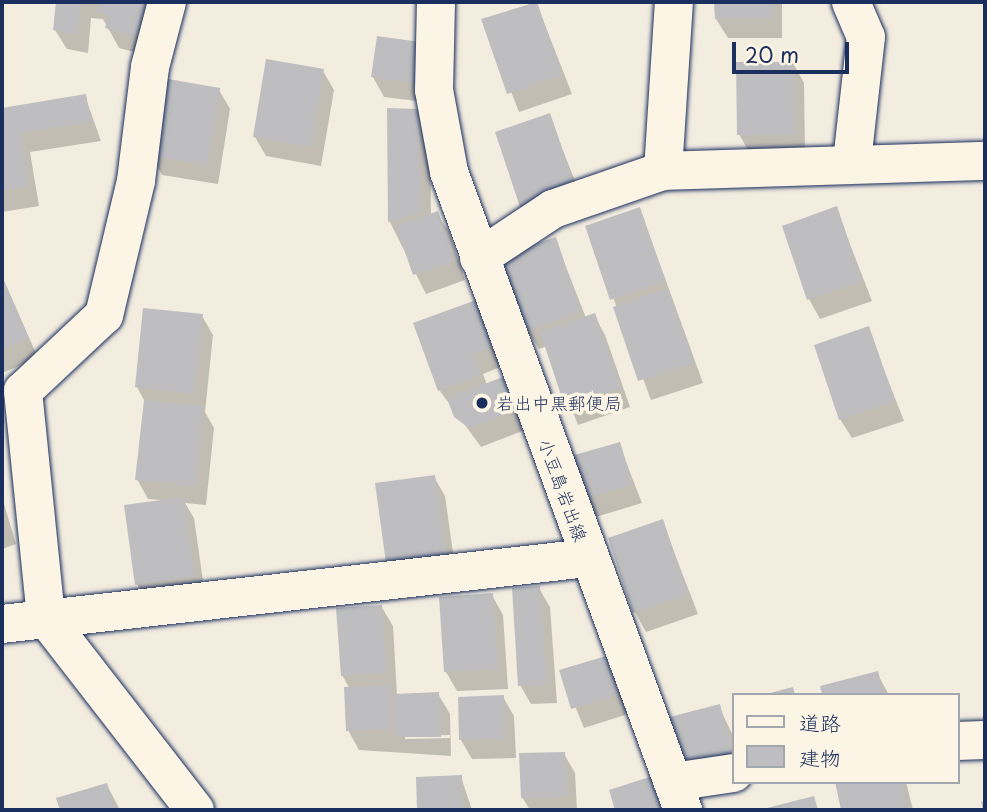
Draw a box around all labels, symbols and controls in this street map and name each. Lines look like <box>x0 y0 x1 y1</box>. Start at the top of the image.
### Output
scale bar <box>735 28 852 72</box>
text: 20 m <box>745 38 799 70</box>
place label: 岩出中黒郵便局 <box>496 392 622 414</box>
marker: 岩出中黒郵便局 <box>474 395 490 411</box>
street label: 小豆島岩出線 <box>534 436 592 544</box>
legend <box>732 693 959 784</box>
text: 道路 <box>799 706 841 738</box>
text: 建物 <box>799 741 841 773</box>

